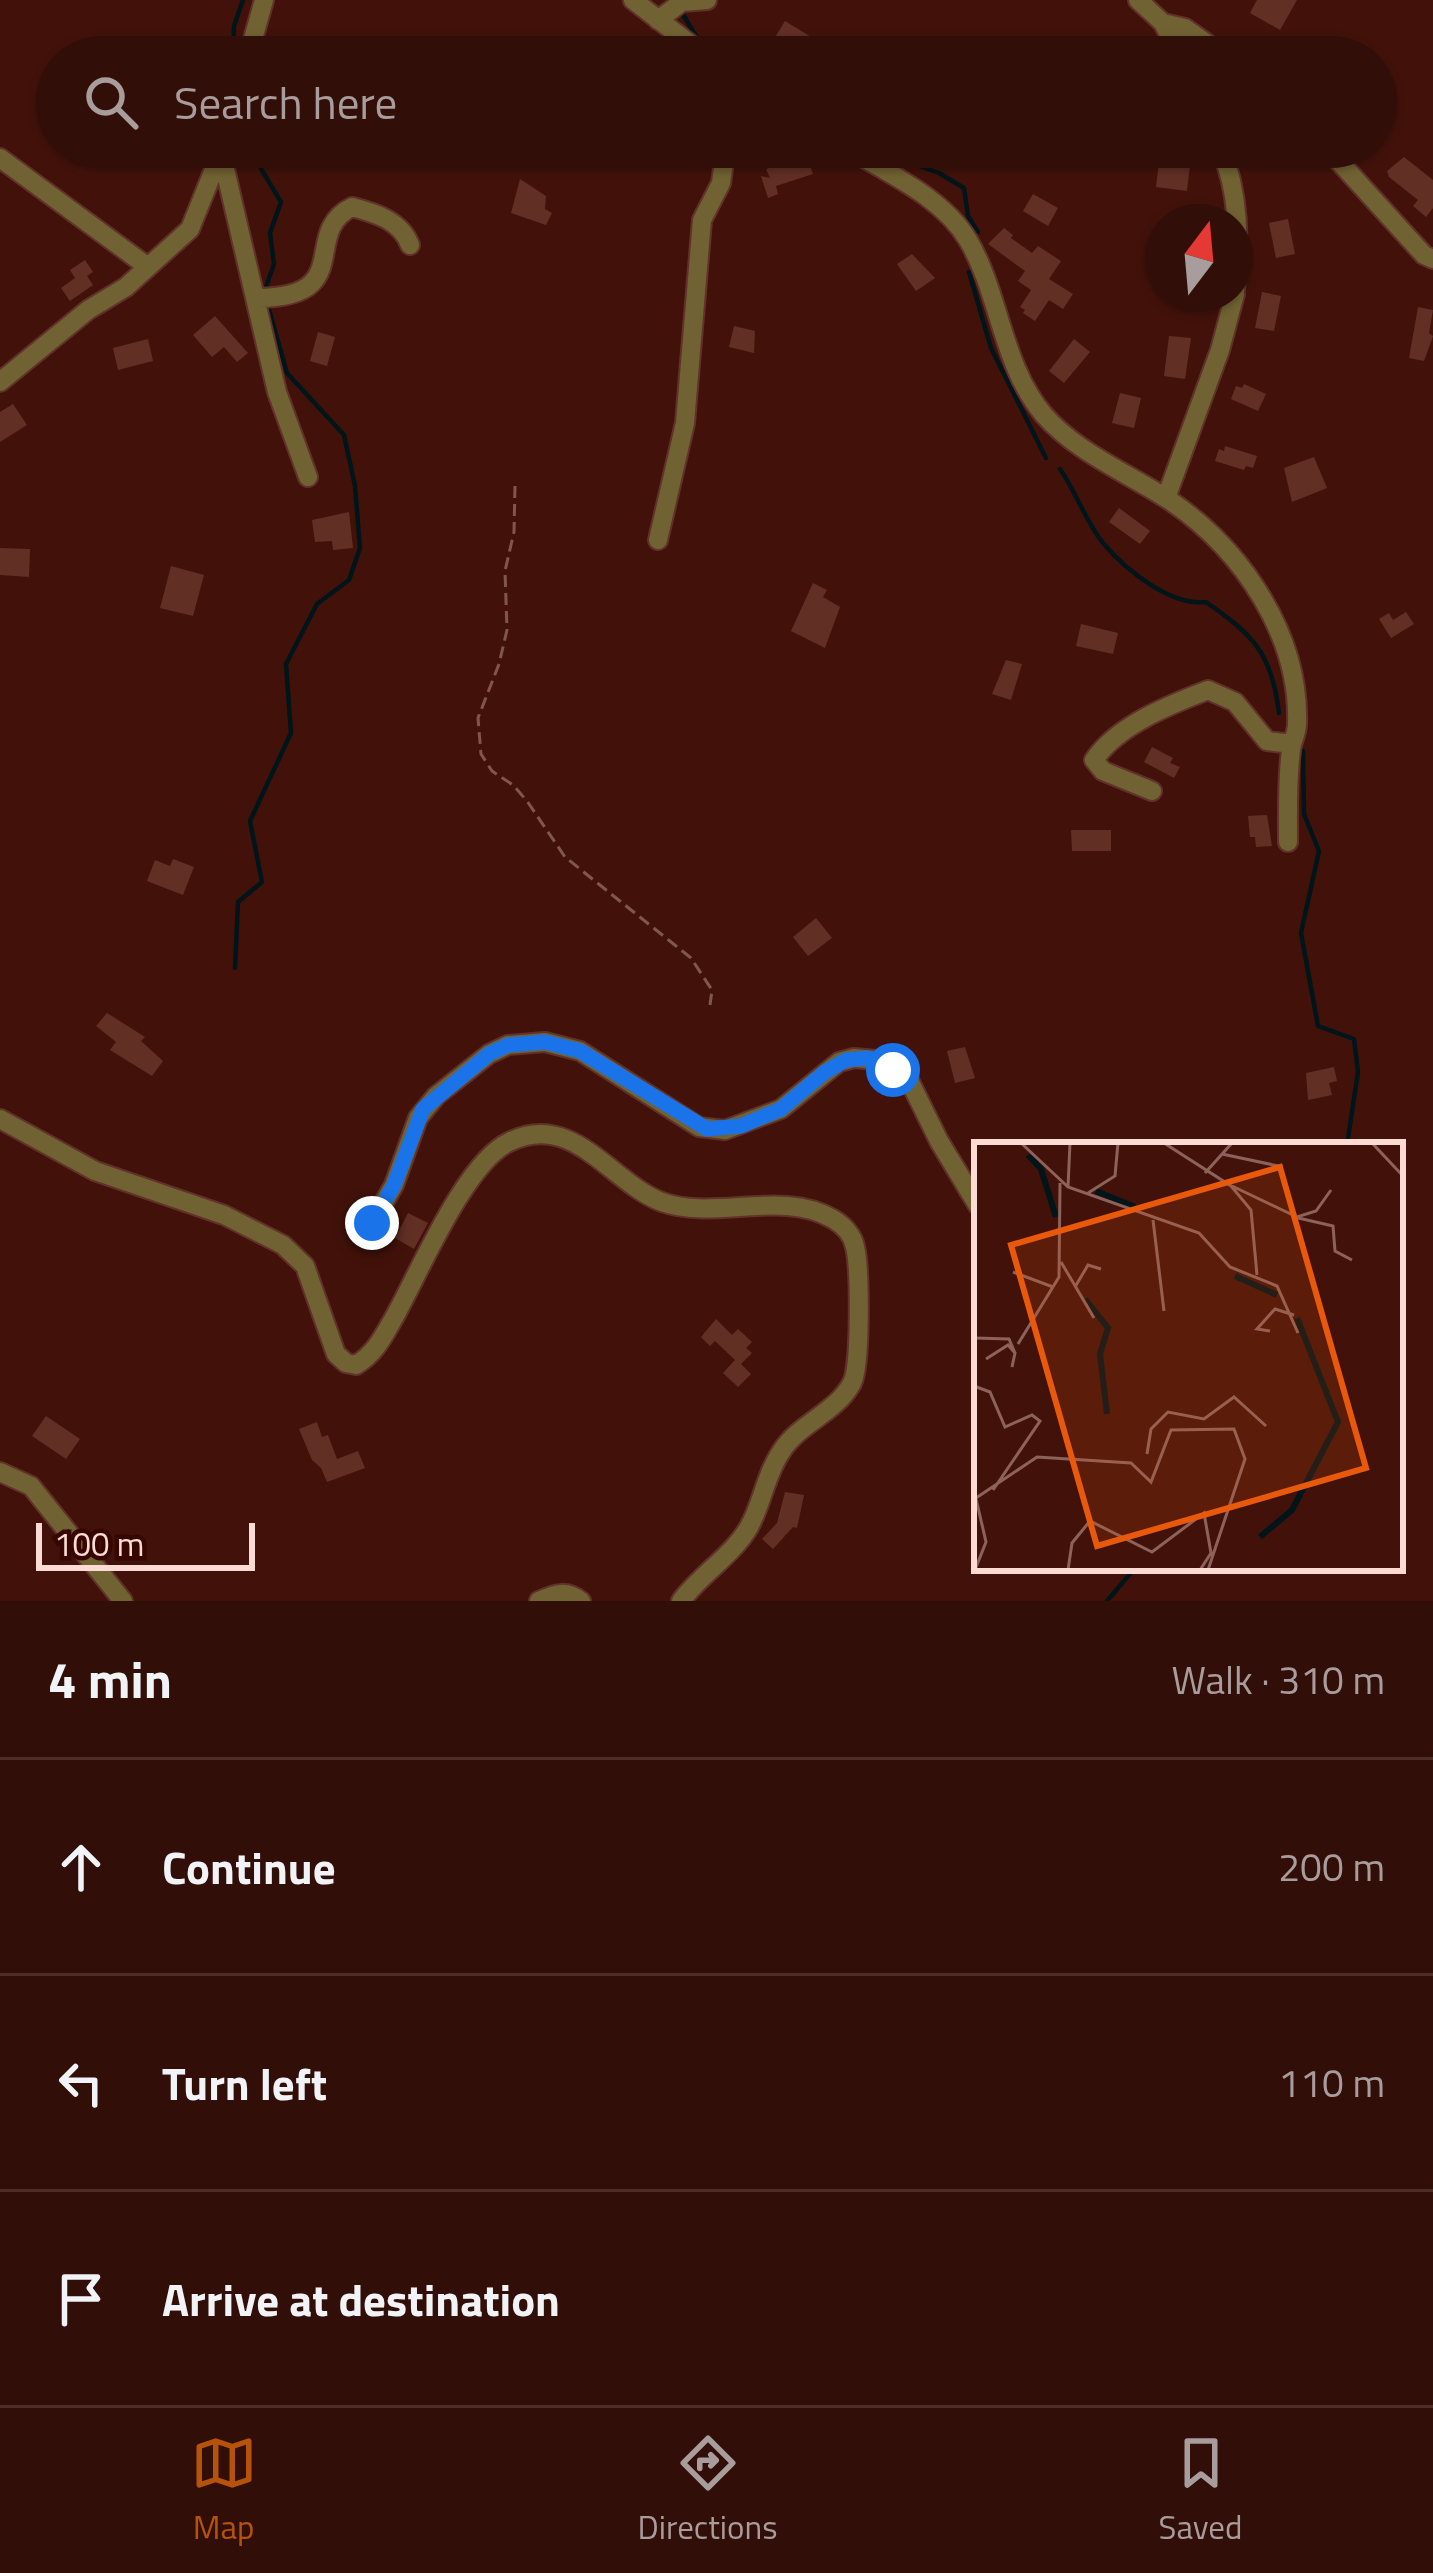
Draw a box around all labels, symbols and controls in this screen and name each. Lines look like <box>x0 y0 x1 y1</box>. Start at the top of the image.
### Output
search box <box>36 36 1397 168</box>
text: Search here <box>174 68 397 136</box>
icon: search <box>78 69 144 135</box>
north arrow <box>1145 204 1253 312</box>
route start <box>866 1043 920 1097</box>
inset map <box>974 1142 1403 1571</box>
route end <box>345 1196 399 1250</box>
scale bar <box>36 1517 255 1570</box>
text: 100 m <box>54 1519 144 1569</box>
text: 4 min <box>48 1640 172 1718</box>
text: Walk · 310 m <box>1171 1650 1385 1709</box>
text: Continue <box>162 1833 336 1901</box>
icon: ahead <box>48 1834 114 1900</box>
text: 200 m <box>1278 1837 1385 1896</box>
text: Turn left <box>162 2049 327 2117</box>
icon: left <box>48 2050 114 2116</box>
text: 110 m <box>1278 2053 1385 2112</box>
text: Arrive at destination <box>162 2265 560 2333</box>
icon: arrive <box>48 2266 114 2332</box>
tab: Map <box>191 2430 257 2552</box>
tab: Directions <box>638 2430 778 2552</box>
tab: Saved <box>1159 2430 1242 2552</box>

